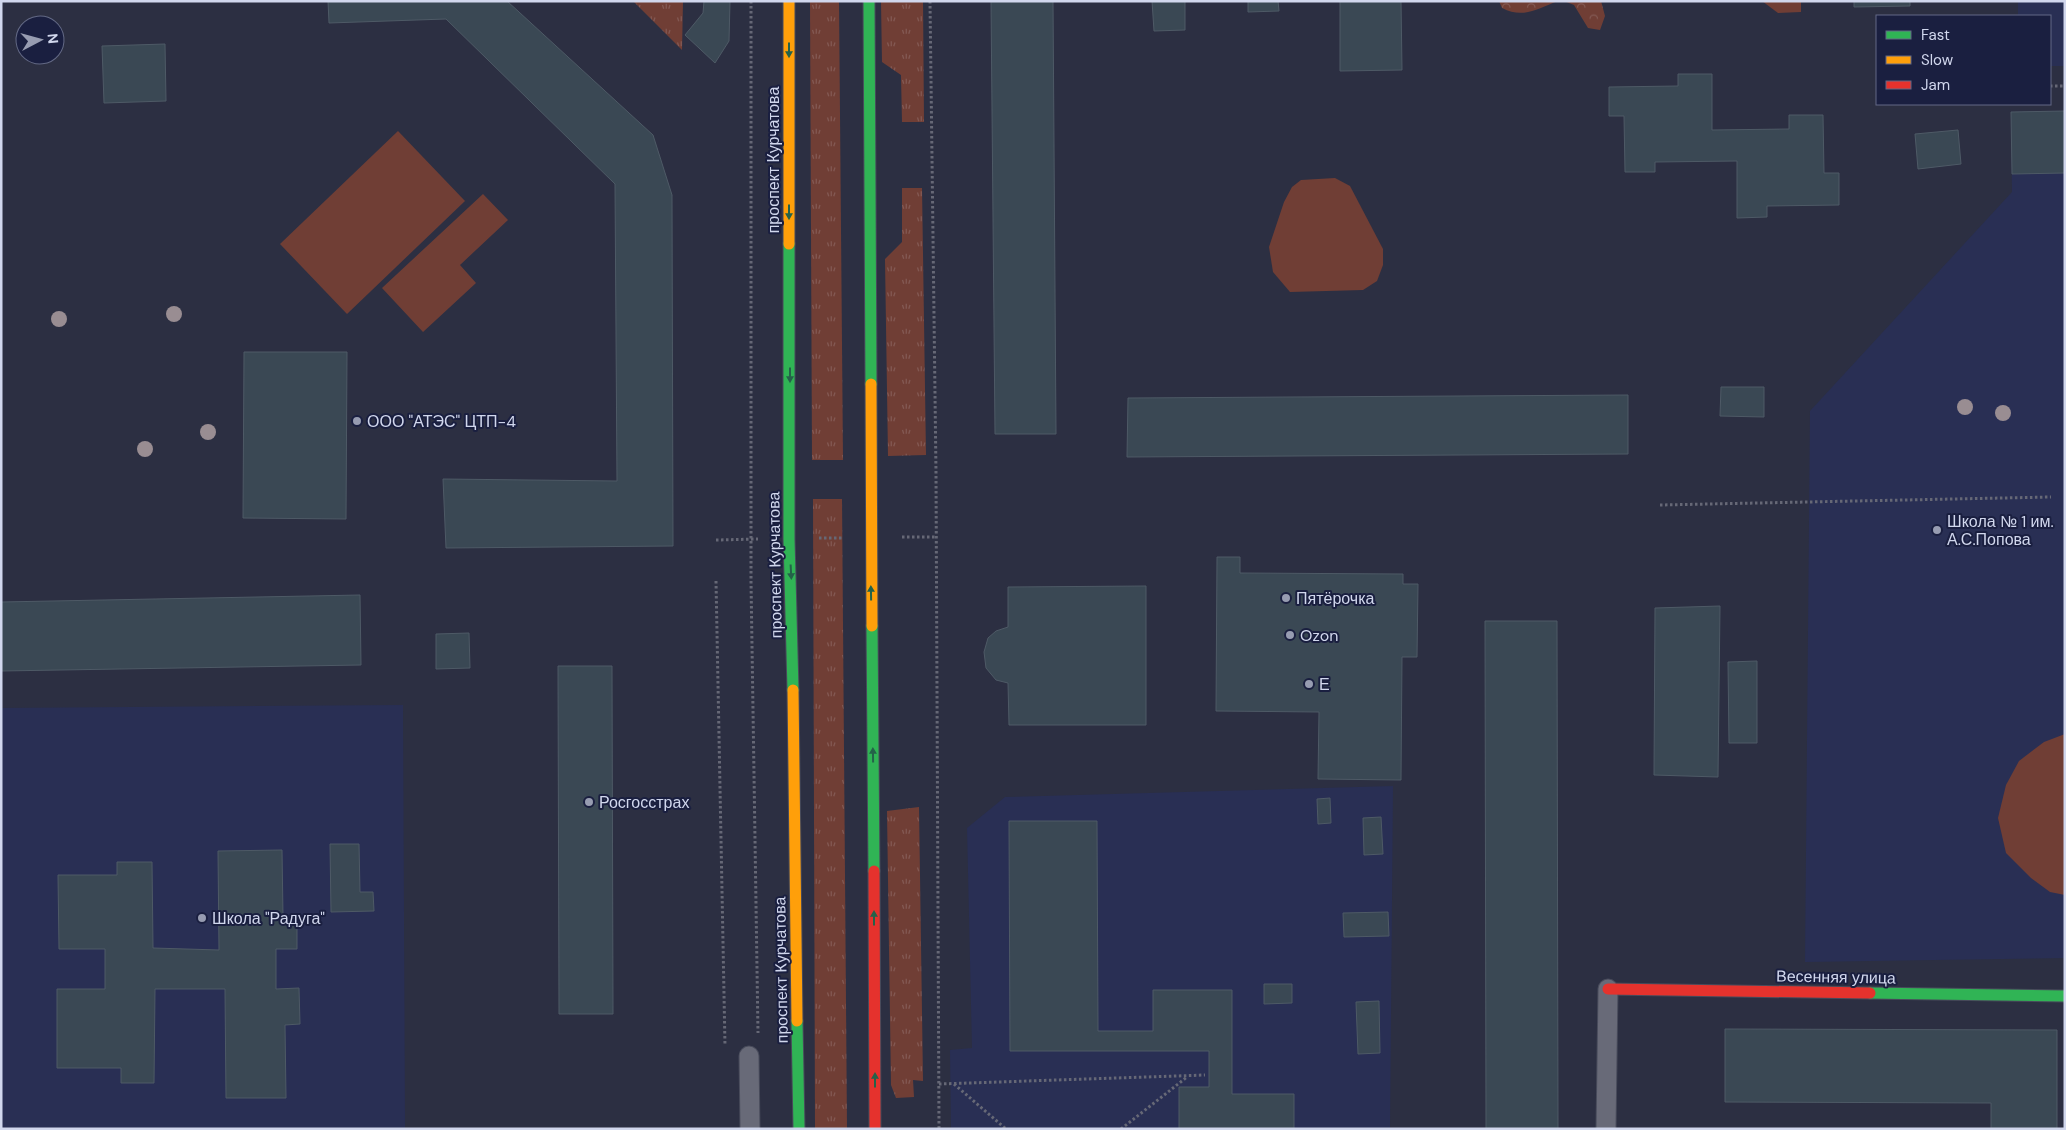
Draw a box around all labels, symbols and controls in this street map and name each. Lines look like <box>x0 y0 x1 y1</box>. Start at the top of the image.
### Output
north arrow <box>15 15 65 65</box>
legend <box>1876 15 2051 105</box>
text: Fast <box>1921 25 1950 45</box>
text: N <box>43 33 62 45</box>
one-way arrow <box>785 42 793 58</box>
text: Slow <box>1921 50 1954 70</box>
text: Jam <box>1921 75 1950 95</box>
street label: проспект Курчатова <box>763 87 784 233</box>
one-way arrow <box>785 205 793 221</box>
one-way arrow <box>786 367 794 383</box>
place label: ООО "АТЭС" ЦТП-4 <box>367 411 516 432</box>
marker: ООО "АТЭС" ЦТП-4 <box>351 415 363 427</box>
street label: проспект Курчатова <box>763 491 787 638</box>
place label: Школа № 1 им. А.С.Попова <box>1947 511 2054 550</box>
marker: Школа № 1 им. А.С.Попова <box>1931 524 1943 536</box>
one-way arrow <box>787 565 795 581</box>
one-way arrow <box>867 584 875 600</box>
place label: Пятёрочка <box>1296 588 1375 609</box>
marker: Пятёрочка <box>1280 592 1292 604</box>
place label: Ozon <box>1300 625 1338 646</box>
marker: Ozon <box>1284 629 1296 641</box>
place label: Е <box>1319 674 1330 695</box>
marker: Е <box>1303 678 1315 690</box>
one-way arrow <box>869 747 877 763</box>
place label: Росгосстрах <box>599 792 689 813</box>
marker: Росгосстрах <box>583 796 595 808</box>
street label: проспект Курчатова <box>769 896 793 1043</box>
place label: Школа "Радуга" <box>212 908 325 929</box>
one-way arrow <box>870 909 878 925</box>
marker: Школа "Радуга" <box>196 912 208 924</box>
street label: Весенняя улица <box>1776 965 1896 989</box>
one-way arrow <box>871 1072 879 1088</box>

